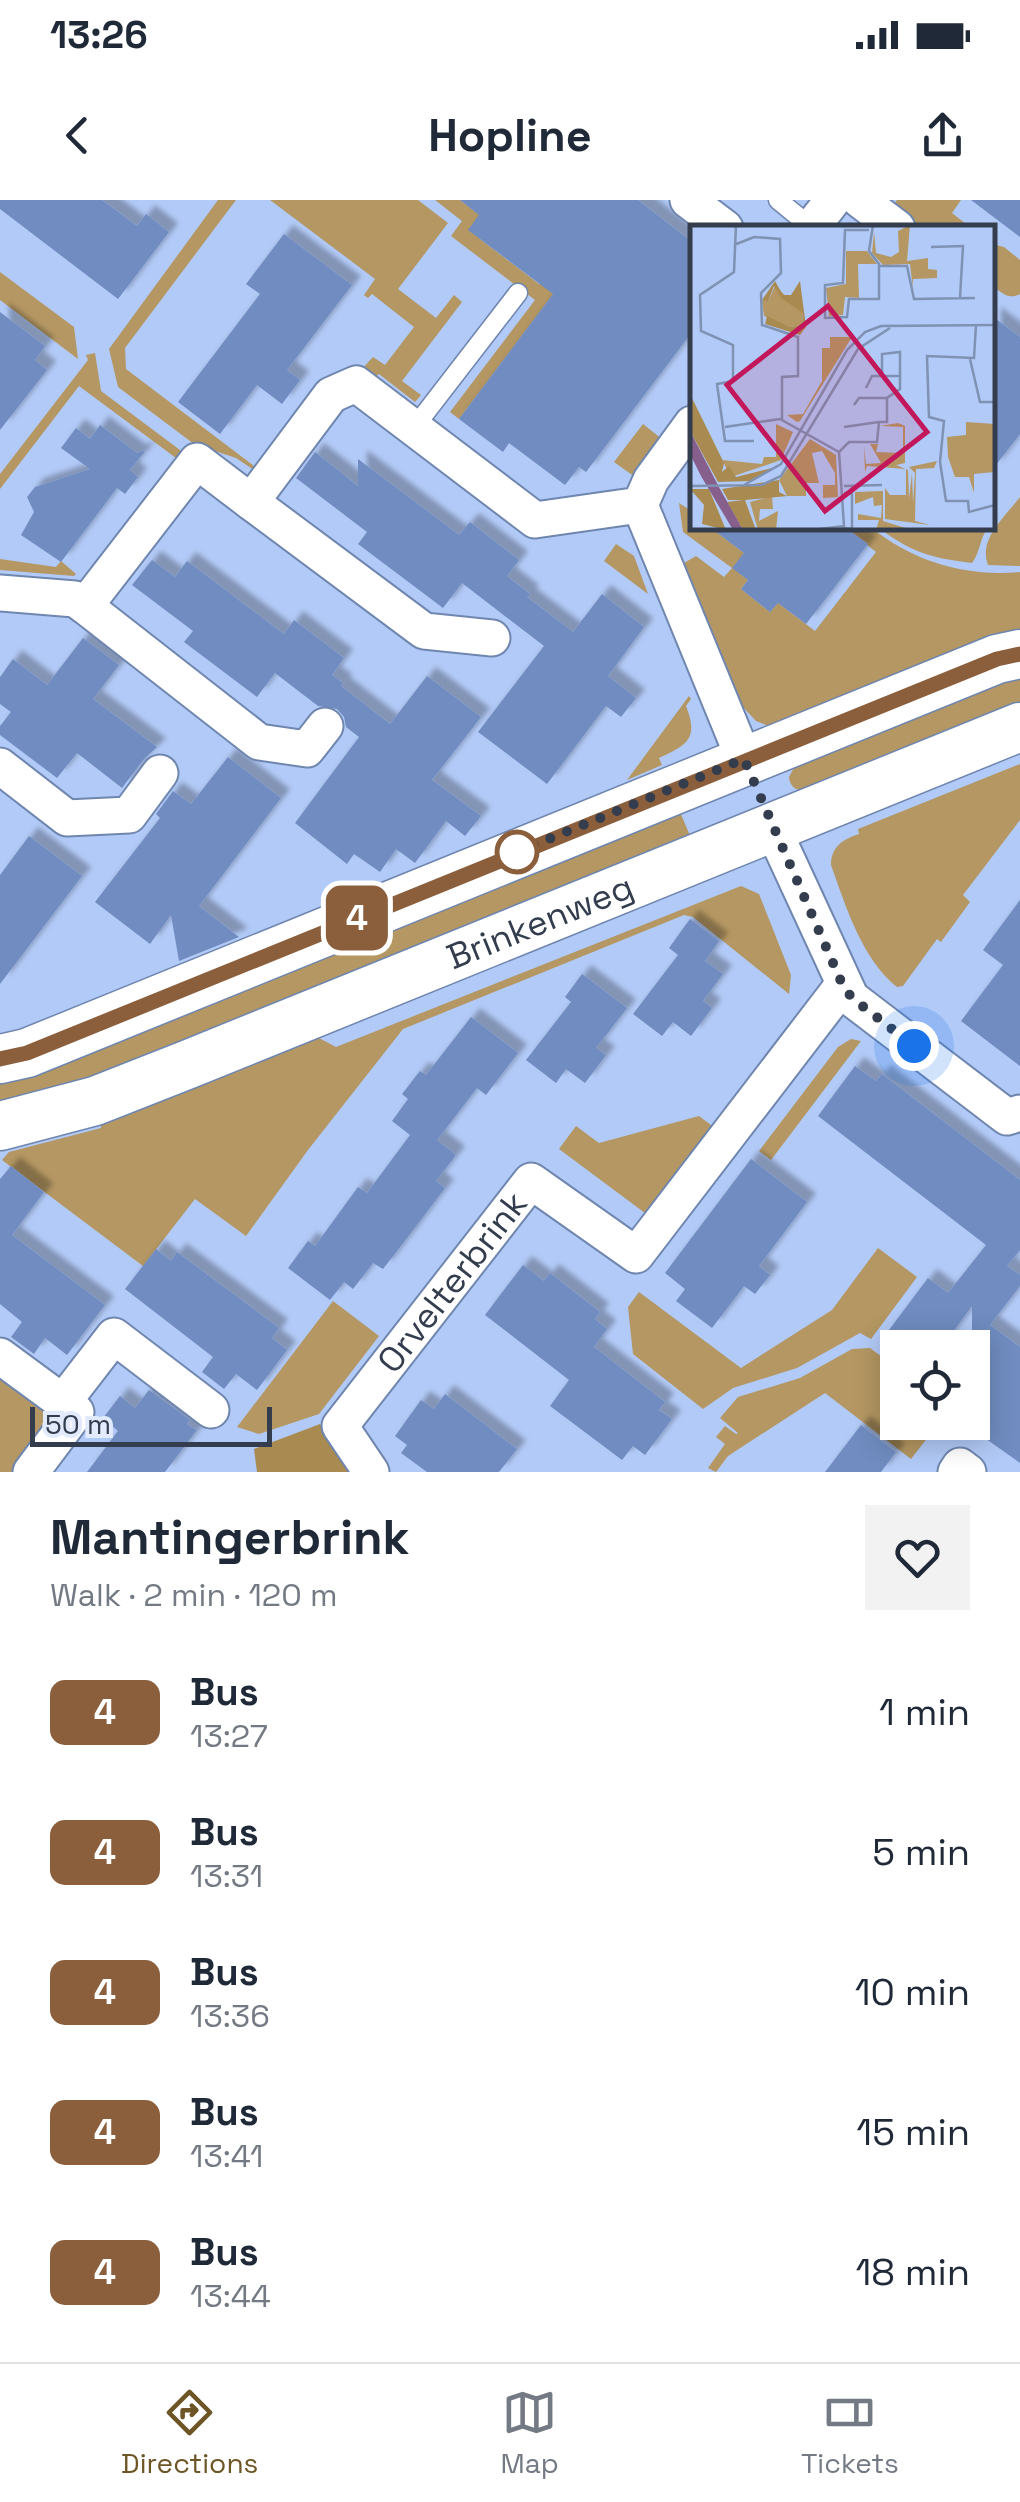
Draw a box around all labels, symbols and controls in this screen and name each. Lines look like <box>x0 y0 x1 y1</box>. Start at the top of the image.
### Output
text: 13:26 <box>50 11 148 59</box>
text: Hopline <box>428 107 592 164</box>
icon: back <box>50 108 105 163</box>
icon: share <box>915 108 970 163</box>
inset map <box>690 225 995 530</box>
unlabelled marker <box>496 831 538 873</box>
street label: Brinkenweg <box>440 864 640 979</box>
line badge: 4 <box>324 886 390 950</box>
text: 4 <box>346 896 368 940</box>
your location <box>889 1021 939 1071</box>
street label: Orvelterbrink <box>368 1182 537 1382</box>
map controls <box>880 1330 990 1440</box>
button: locate <box>880 1330 990 1440</box>
scale bar <box>30 1402 272 1446</box>
text: 50 m <box>45 1406 111 1442</box>
button: heart <box>865 1505 970 1610</box>
text: Mantingerbrink <box>50 1507 410 1568</box>
text: Walk · 2 min · 120 m <box>50 1575 337 1615</box>
text: Bus <box>190 1668 259 1716</box>
text: 1 min <box>879 1688 970 1736</box>
text: 4 <box>94 1690 116 1734</box>
text: 13:27 <box>190 1716 268 1756</box>
text: Bus <box>190 1808 259 1856</box>
text: 5 min <box>872 1828 970 1876</box>
text: 4 <box>94 1830 116 1874</box>
text: 13:31 <box>190 1856 263 1896</box>
text: Bus <box>190 1948 259 1996</box>
text: 10 min <box>855 1968 970 2016</box>
text: 4 <box>94 1970 116 2014</box>
text: 13:36 <box>190 1996 270 2036</box>
text: Bus <box>190 2088 259 2136</box>
text: 15 min <box>856 2108 970 2156</box>
text: 4 <box>94 2110 116 2154</box>
text: 13:41 <box>190 2136 263 2176</box>
text: Bus <box>190 2228 259 2276</box>
text: 18 min <box>855 2248 970 2296</box>
text: 4 <box>94 2250 116 2294</box>
text: 13:44 <box>190 2276 271 2316</box>
tab: Directions <box>121 2385 258 2481</box>
tab: Map <box>501 2385 559 2481</box>
tab: Tickets <box>801 2385 899 2481</box>

